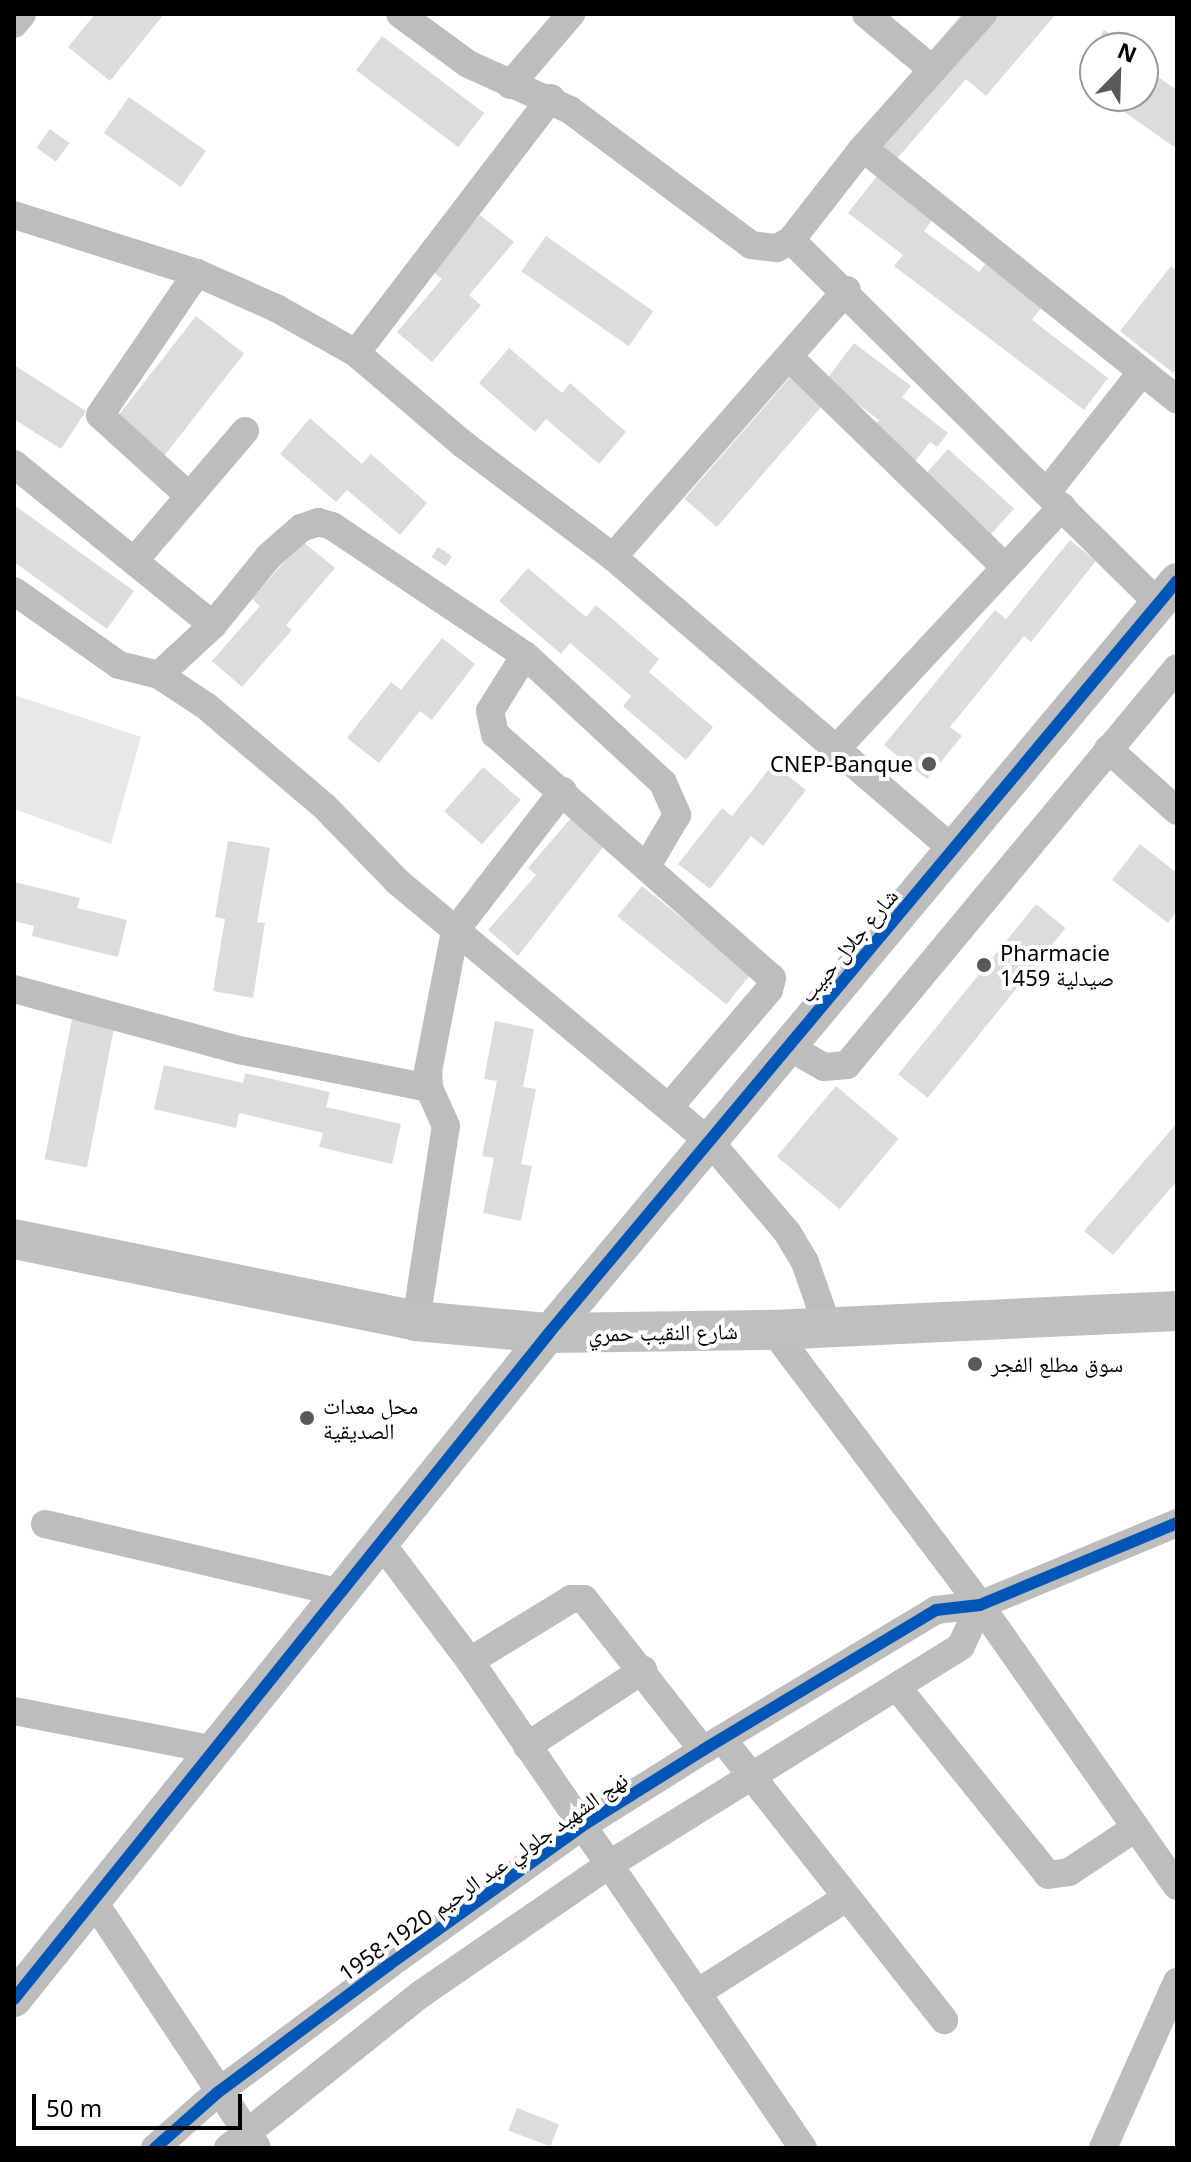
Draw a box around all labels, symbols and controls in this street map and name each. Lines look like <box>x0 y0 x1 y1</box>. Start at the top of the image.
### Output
north arrow <box>1079 32 1159 112</box>
text: N <box>1113 34 1142 69</box>
place label: CNEP-Banque <box>770 751 913 777</box>
marker: CNEP-Banque <box>920 755 938 773</box>
street label: شارع جلال حبيب <box>793 883 903 1007</box>
place label: Pharmacie 1459 صيدلية <box>1000 939 1114 990</box>
marker: Pharmacie 1459 صيدلية <box>975 956 993 974</box>
street label: شارع النقيب حمري <box>588 1317 738 1347</box>
place label: سوق مطلع الفجر <box>991 1351 1123 1377</box>
marker: سوق مطلع الفجر <box>966 1355 984 1373</box>
place label: محل معدات الصديقية <box>323 1392 418 1444</box>
marker: محل معدات الصديقية <box>298 1409 316 1427</box>
street label: نهج الشهيد جلولي عبد الرحيم 1920-1958 <box>334 1766 632 1986</box>
scale bar <box>36 2078 246 2128</box>
text: 50 m <box>46 2091 102 2124</box>

